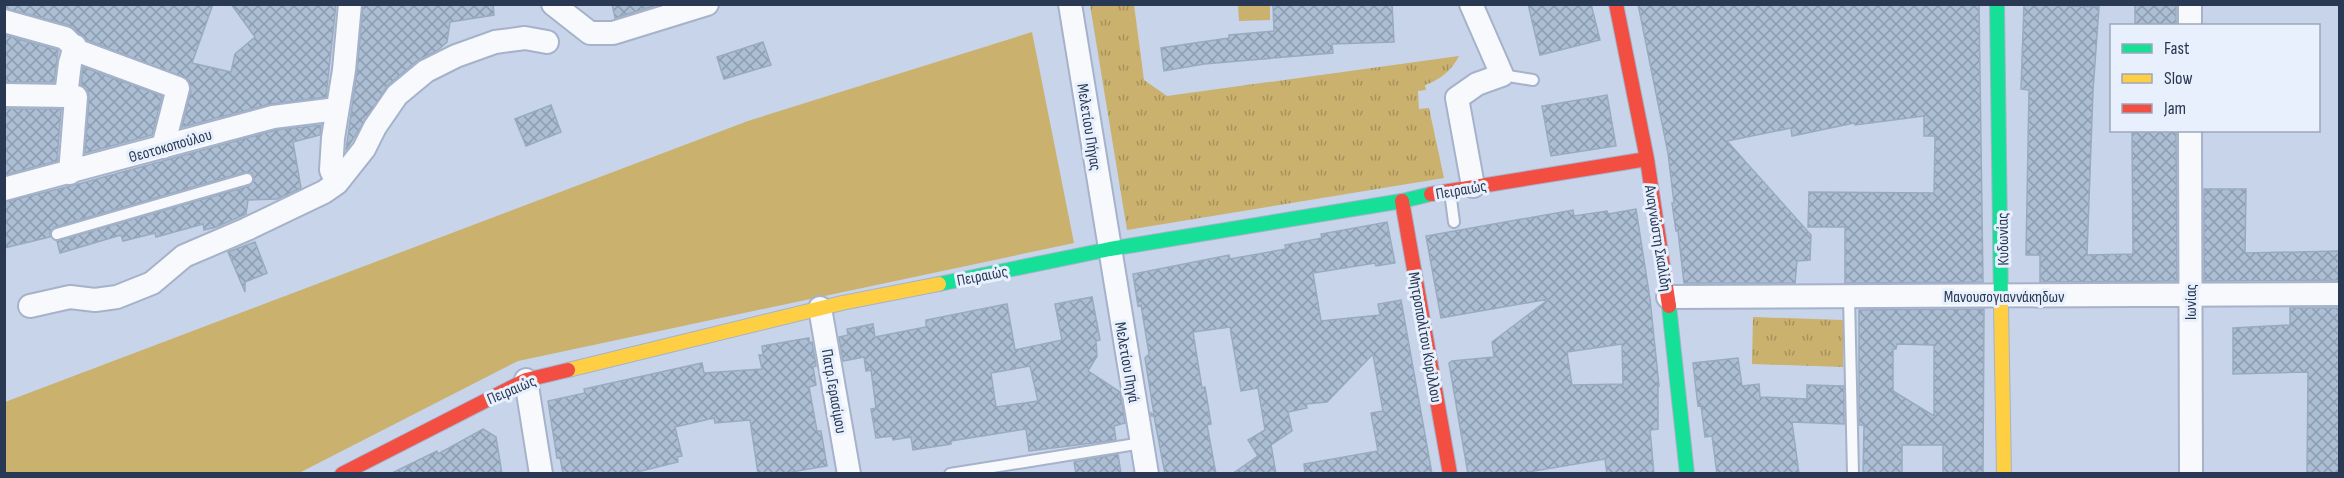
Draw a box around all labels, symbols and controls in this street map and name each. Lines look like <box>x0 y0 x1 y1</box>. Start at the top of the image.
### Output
legend <box>2110 24 2320 132</box>
text: Fast <box>2164 38 2190 59</box>
text: Slow <box>2164 68 2193 89</box>
street label: Μελετίου Πήγας <box>1072 82 1105 172</box>
text: Jam <box>2163 98 2186 119</box>
street label: Θεοτοκοπούλου <box>127 126 214 167</box>
street label: Πειραιώς <box>1434 177 1488 204</box>
street label: Αναγνώστη Σκαλίδη <box>1640 183 1675 293</box>
street label: Κυδωνίας <box>1994 212 2013 266</box>
street label: Πειραιώς <box>955 262 1009 291</box>
street label: Μητροπολίτου Κυρίλλου <box>1404 270 1445 404</box>
street label: Ιωνίας <box>2182 284 2201 320</box>
street label: Μανουσογιαννάκηδων <box>1944 288 2064 307</box>
street label: Μελετίου Πηγά <box>1110 320 1143 404</box>
street label: Πατρ.Γερασίμου <box>817 348 850 435</box>
street label: Πειραιώς <box>484 372 539 409</box>

